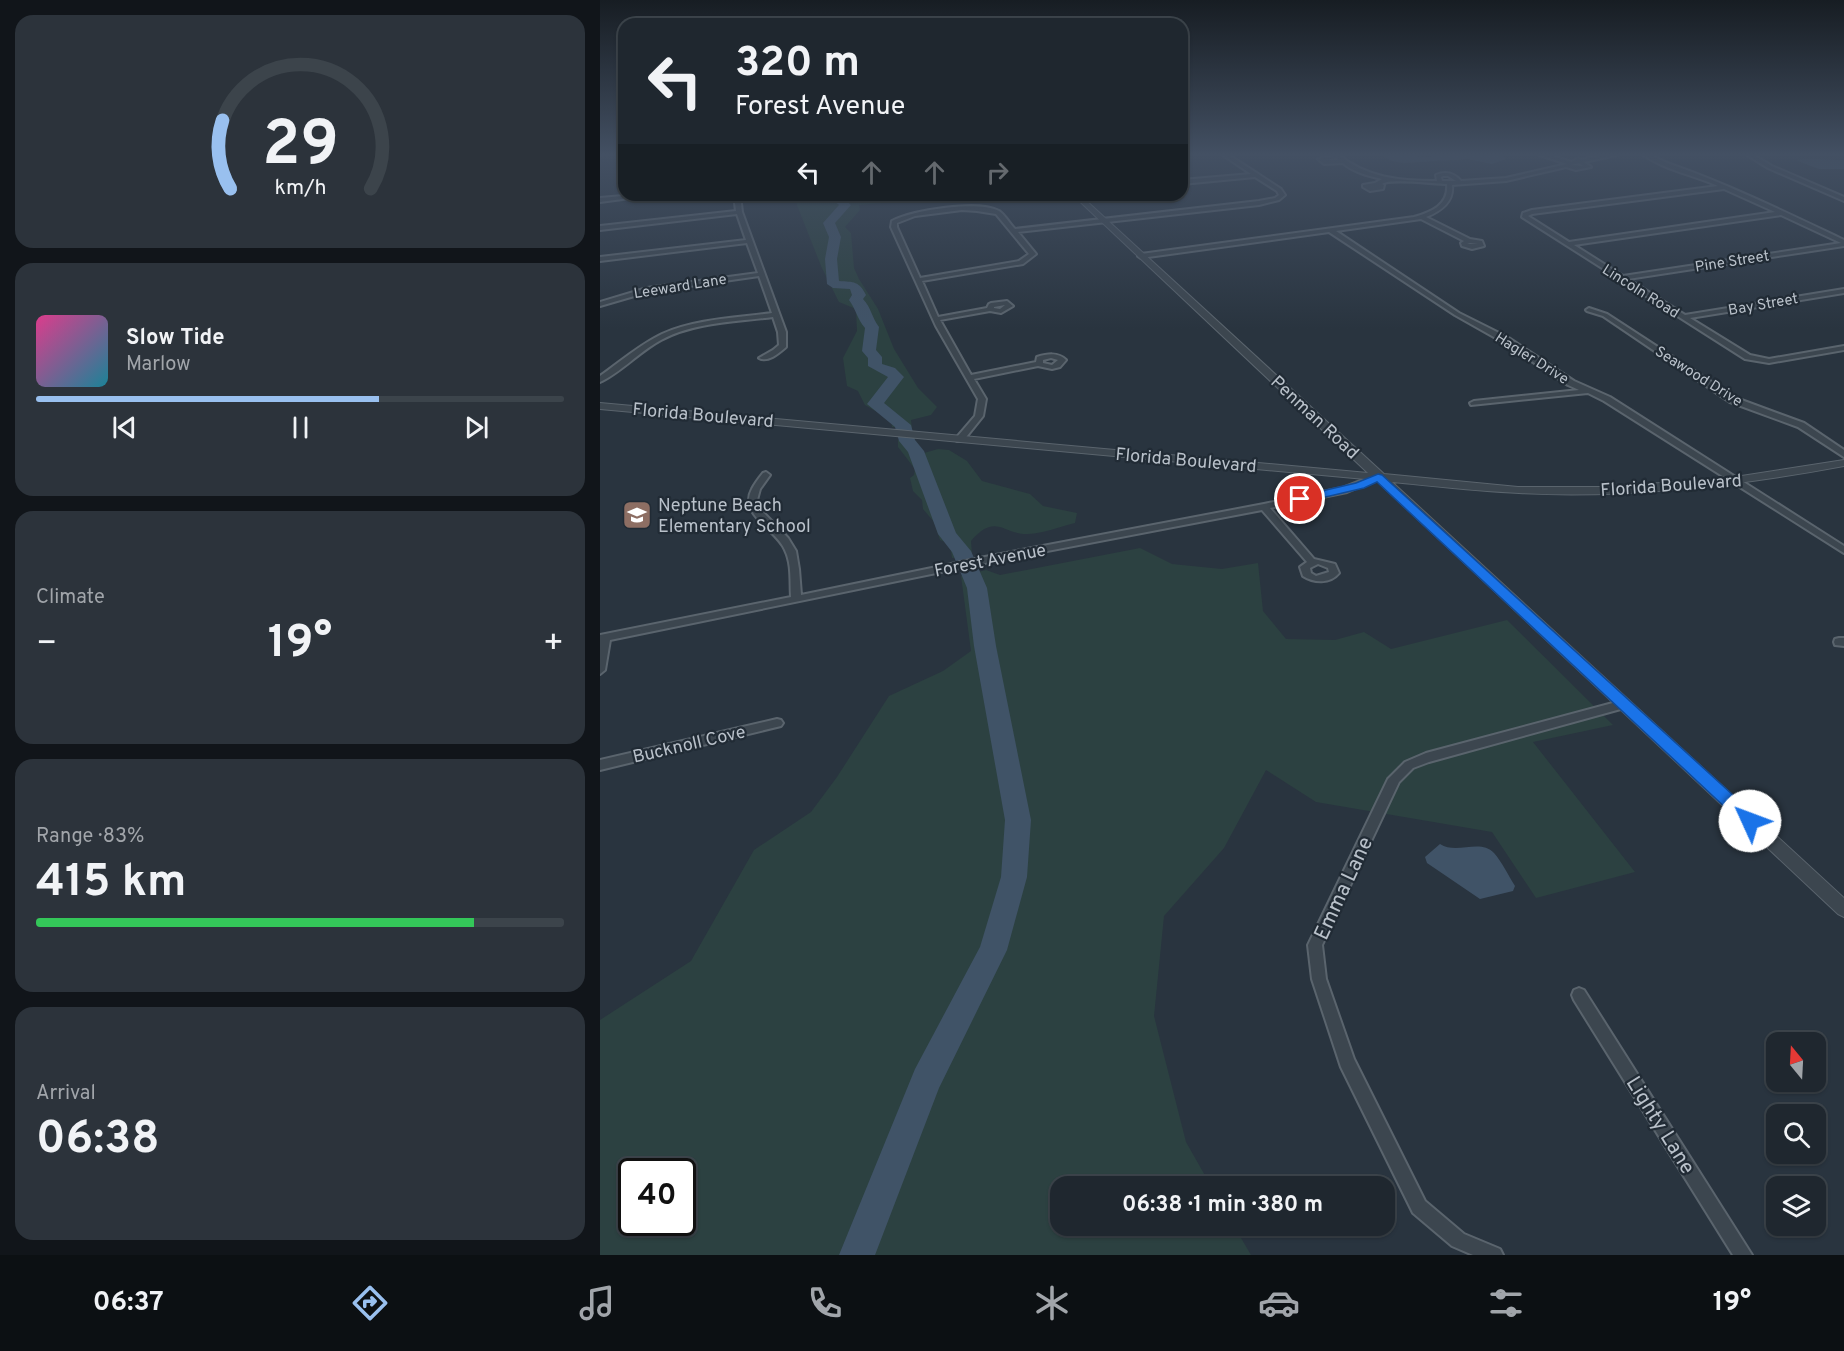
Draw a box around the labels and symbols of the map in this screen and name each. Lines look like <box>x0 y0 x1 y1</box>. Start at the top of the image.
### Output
street label: Pine Street <box>1694 247 1771 278</box>
street label: Lincoln Road <box>1598 261 1682 324</box>
street label: Leeward Lane <box>632 271 728 304</box>
street label: Bay Street <box>1727 290 1800 321</box>
street label: Hagler Drive <box>1491 329 1572 389</box>
street label: Seawood Drive <box>1651 343 1746 412</box>
street label: Penman Road <box>1265 371 1363 465</box>
street label: Florida Boulevard <box>631 399 774 434</box>
street label: Florida Boulevard <box>1114 444 1257 479</box>
street label: Florida Boulevard <box>1600 470 1742 503</box>
pin <box>1274 473 1325 524</box>
place label: Neptune Beach Elementary School <box>658 495 811 539</box>
school or university icon: Neptune Beach Elementary School <box>621 499 653 531</box>
street label: Forest Avenue <box>932 539 1048 584</box>
street label: Bucknoll Cove <box>631 721 748 770</box>
position arrow <box>1718 789 1782 853</box>
street label: Emma Lane <box>1309 833 1380 945</box>
north arrow <box>1766 1032 1826 1092</box>
street label: Lighty Lane <box>1619 1072 1700 1180</box>
speed limit sign: 40 <box>618 1158 696 1236</box>

